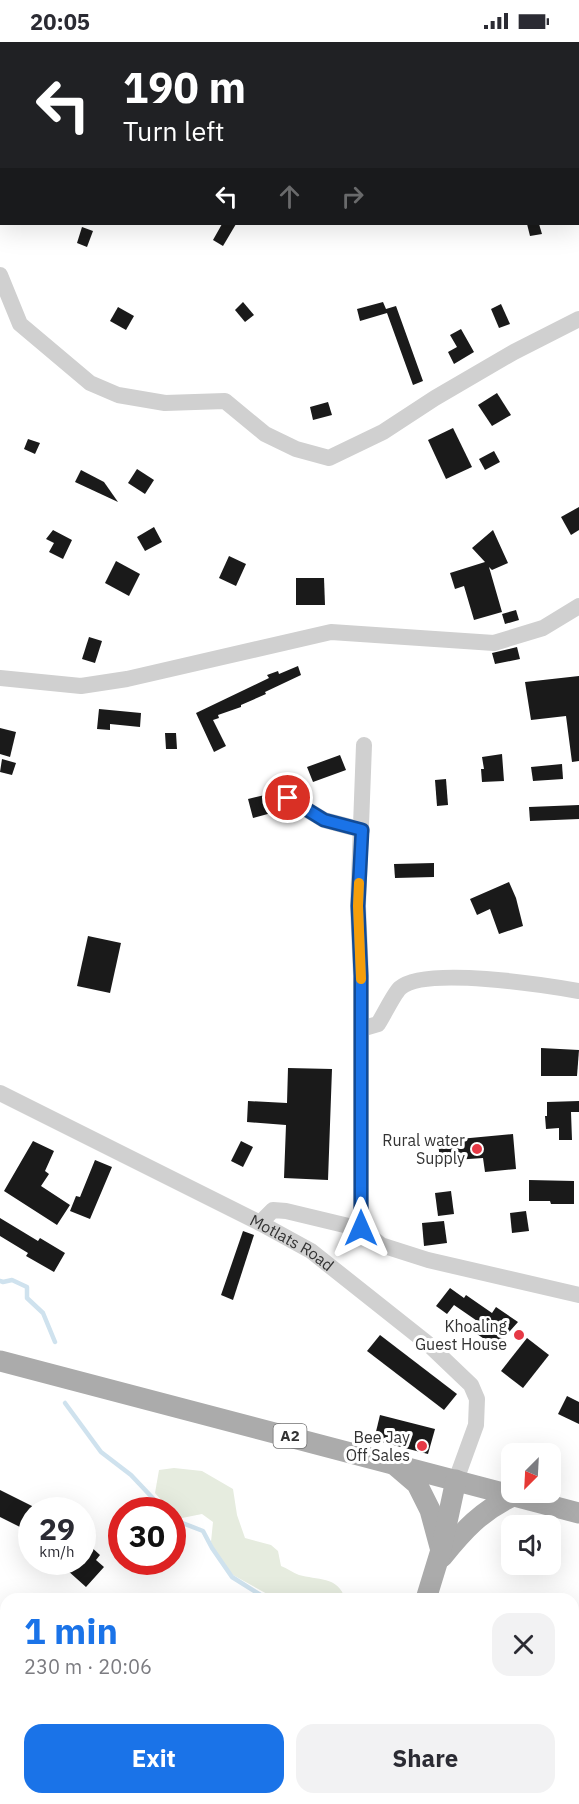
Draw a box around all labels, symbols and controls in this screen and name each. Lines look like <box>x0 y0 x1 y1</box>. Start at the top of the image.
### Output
text: 20:05 <box>30 7 90 36</box>
text: 190 m <box>123 60 246 115</box>
icon: left <box>24 66 102 144</box>
text: Turn left <box>123 113 224 148</box>
icon: left <box>210 180 243 213</box>
icon: ahead <box>273 180 306 213</box>
icon: right <box>336 180 369 213</box>
pin <box>262 772 313 823</box>
icon: arrive <box>271 781 304 814</box>
place label: Rural water Supply <box>382 1130 465 1168</box>
marker: Rural water Supply <box>470 1142 484 1156</box>
position arrow <box>329 1196 393 1260</box>
street label: Motlats Road <box>247 1210 338 1275</box>
place label: Khoaling Guest House <box>415 1316 508 1354</box>
marker: Khoaling Guest House <box>512 1328 526 1342</box>
road number: A2 <box>274 1424 306 1448</box>
place label: Bee Jay Off Sales <box>346 1427 410 1465</box>
marker: Bee Jay Off Sales <box>415 1439 429 1453</box>
north arrow <box>501 1443 561 1503</box>
map controls <box>501 1443 561 1575</box>
speed limit sign: 30 <box>108 1497 186 1575</box>
text: 29 <box>39 1509 75 1548</box>
button: sound <box>501 1515 561 1575</box>
text: km/h <box>39 1542 75 1561</box>
text: 1 min <box>24 1607 118 1654</box>
button: close <box>492 1613 555 1676</box>
text: 230 m · 20:06 <box>24 1653 152 1680</box>
button: Exit <box>24 1724 284 1793</box>
button: Share <box>296 1724 555 1793</box>

